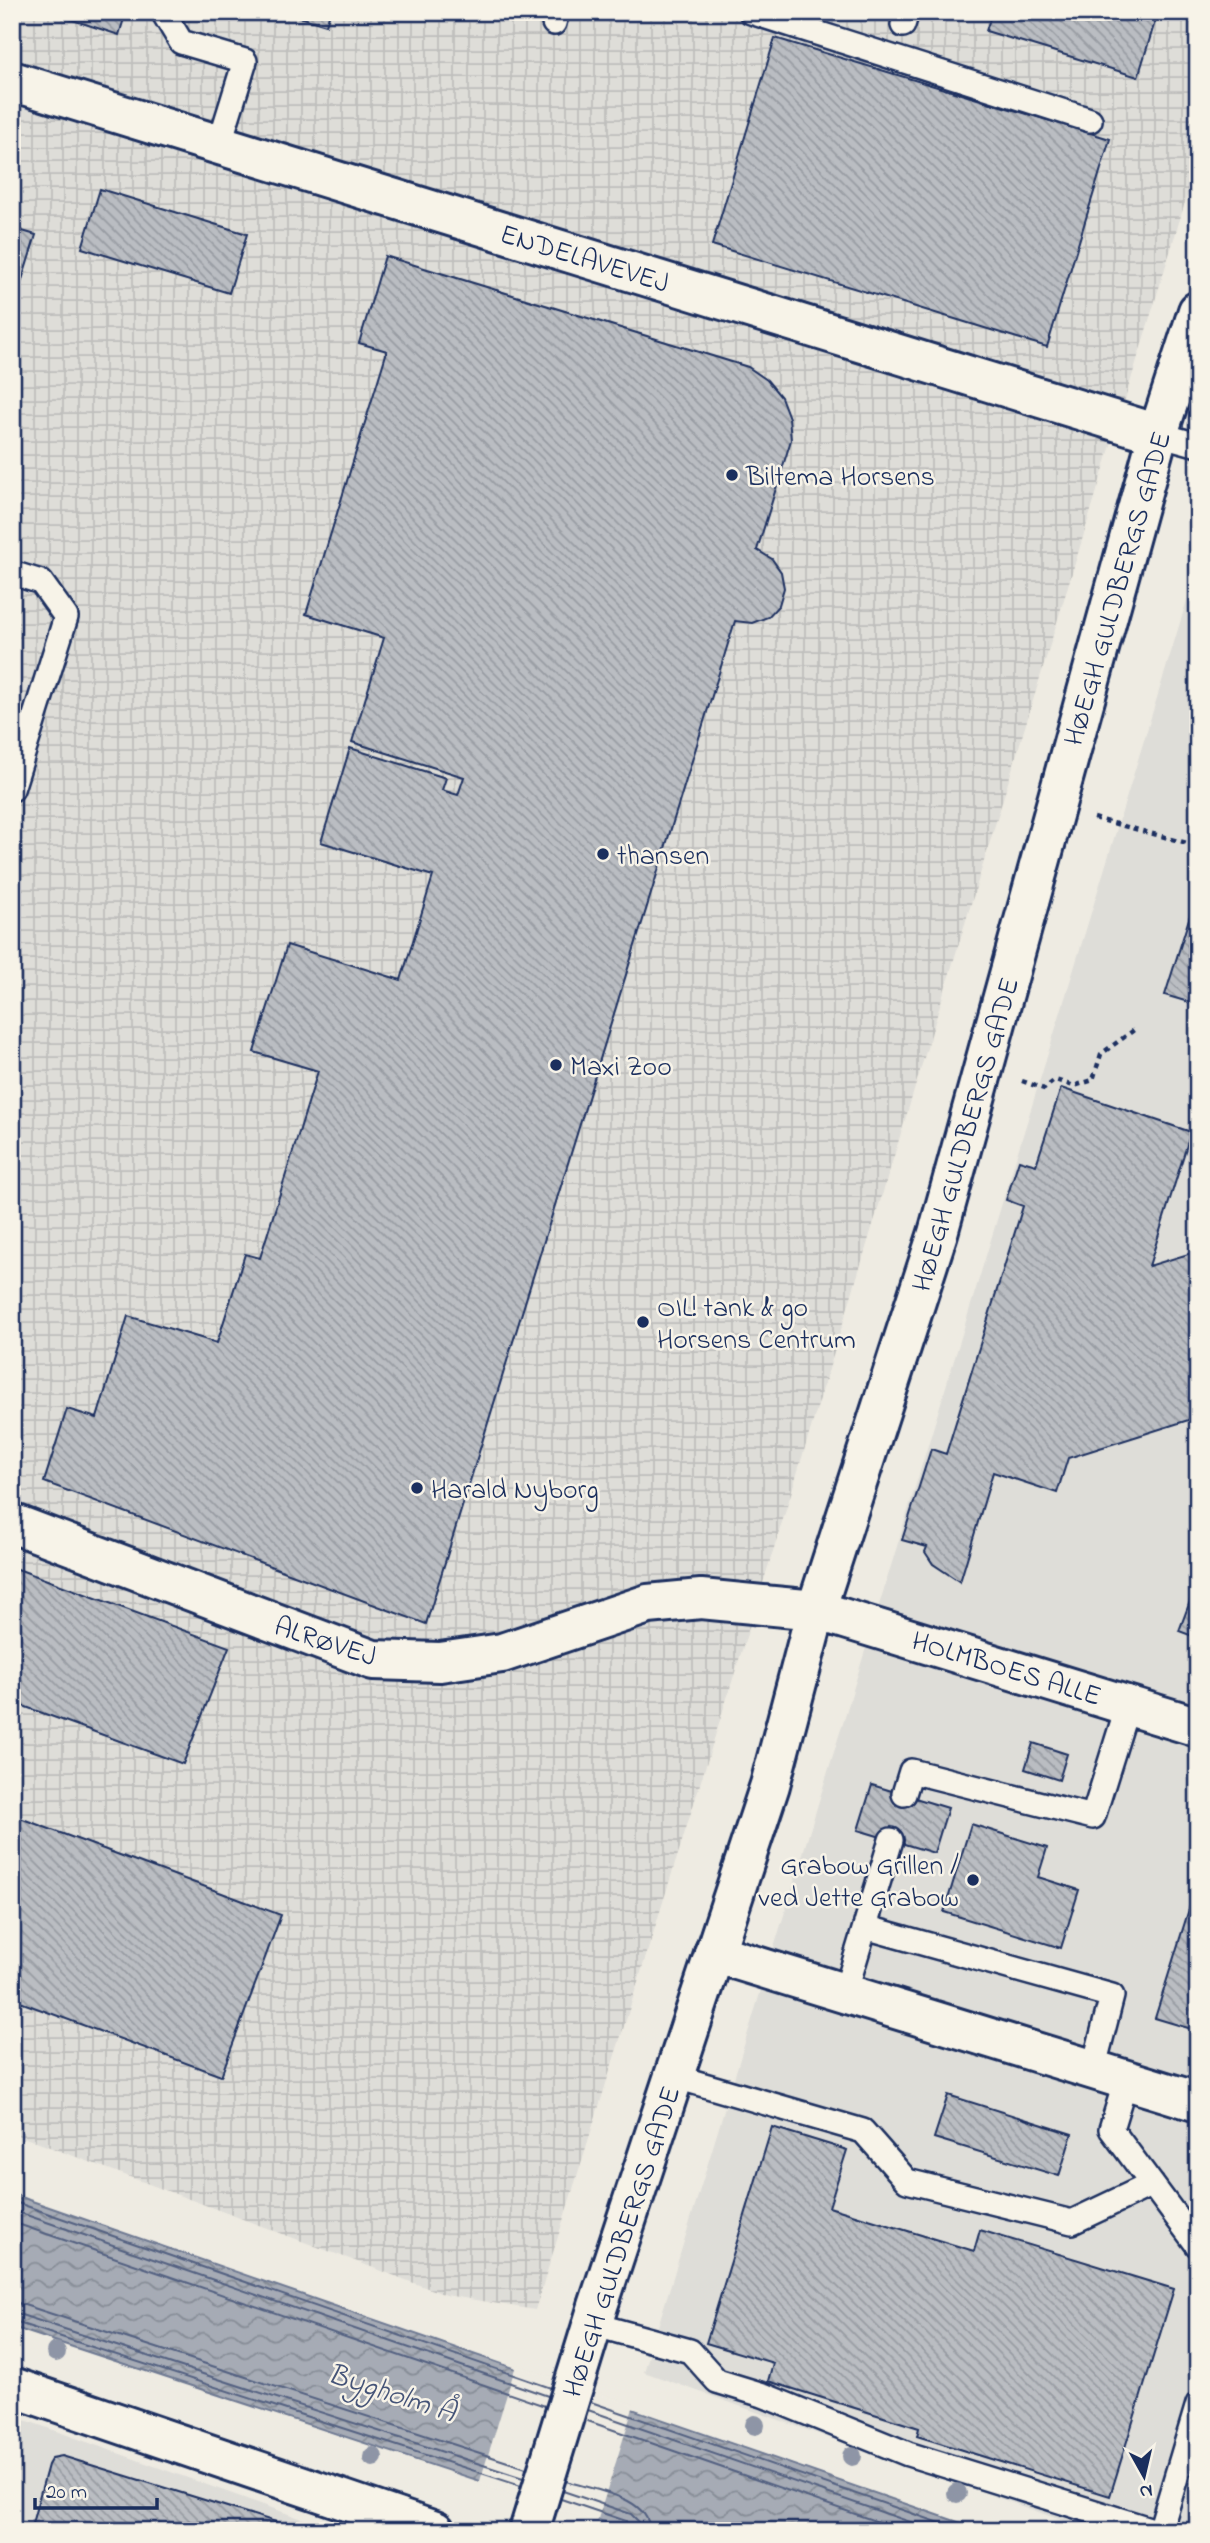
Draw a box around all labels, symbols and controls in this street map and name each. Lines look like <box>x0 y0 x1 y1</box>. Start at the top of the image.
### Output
street label: ENDELAVEVEJ <box>494 215 674 306</box>
street label: HØEGH GULDBERGS GADE <box>1055 427 1184 751</box>
place label: Biltema Horsens <box>745 458 935 499</box>
marker: Biltema Horsens <box>724 467 740 483</box>
place label: thansen <box>617 837 709 878</box>
marker: thansen <box>595 846 611 862</box>
street label: HØEGH GULDBERGS GADE <box>903 973 1032 1297</box>
place label: Maxi Zoo <box>570 1048 672 1089</box>
marker: Maxi Zoo <box>548 1057 564 1073</box>
place label: OIL! tank & go Horsens Centrum <box>657 1289 856 1362</box>
marker: OIL! tank & go Horsens Centrum <box>635 1314 651 1330</box>
place label: Harald Nyborg <box>431 1471 599 1512</box>
marker: Harald Nyborg <box>409 1480 425 1496</box>
street label: ALRØVEJ <box>268 1608 381 1679</box>
street label: HOLMBOES ALLE <box>906 1622 1106 1719</box>
place label: Grabow Grillen / ved Jette Grabow <box>758 1847 959 1920</box>
marker: Grabow Grillen / ved Jette Grabow <box>965 1872 981 1888</box>
street label: HØEGH GULDBERGS GADE <box>554 2081 693 2403</box>
water label: Bygholm Å <box>321 2353 462 2437</box>
north arrow <box>1108 2442 1178 2512</box>
scale bar <box>35 2466 158 2510</box>
text: N <box>1138 2476 1154 2505</box>
text: 20 m <box>46 2478 87 2508</box>

